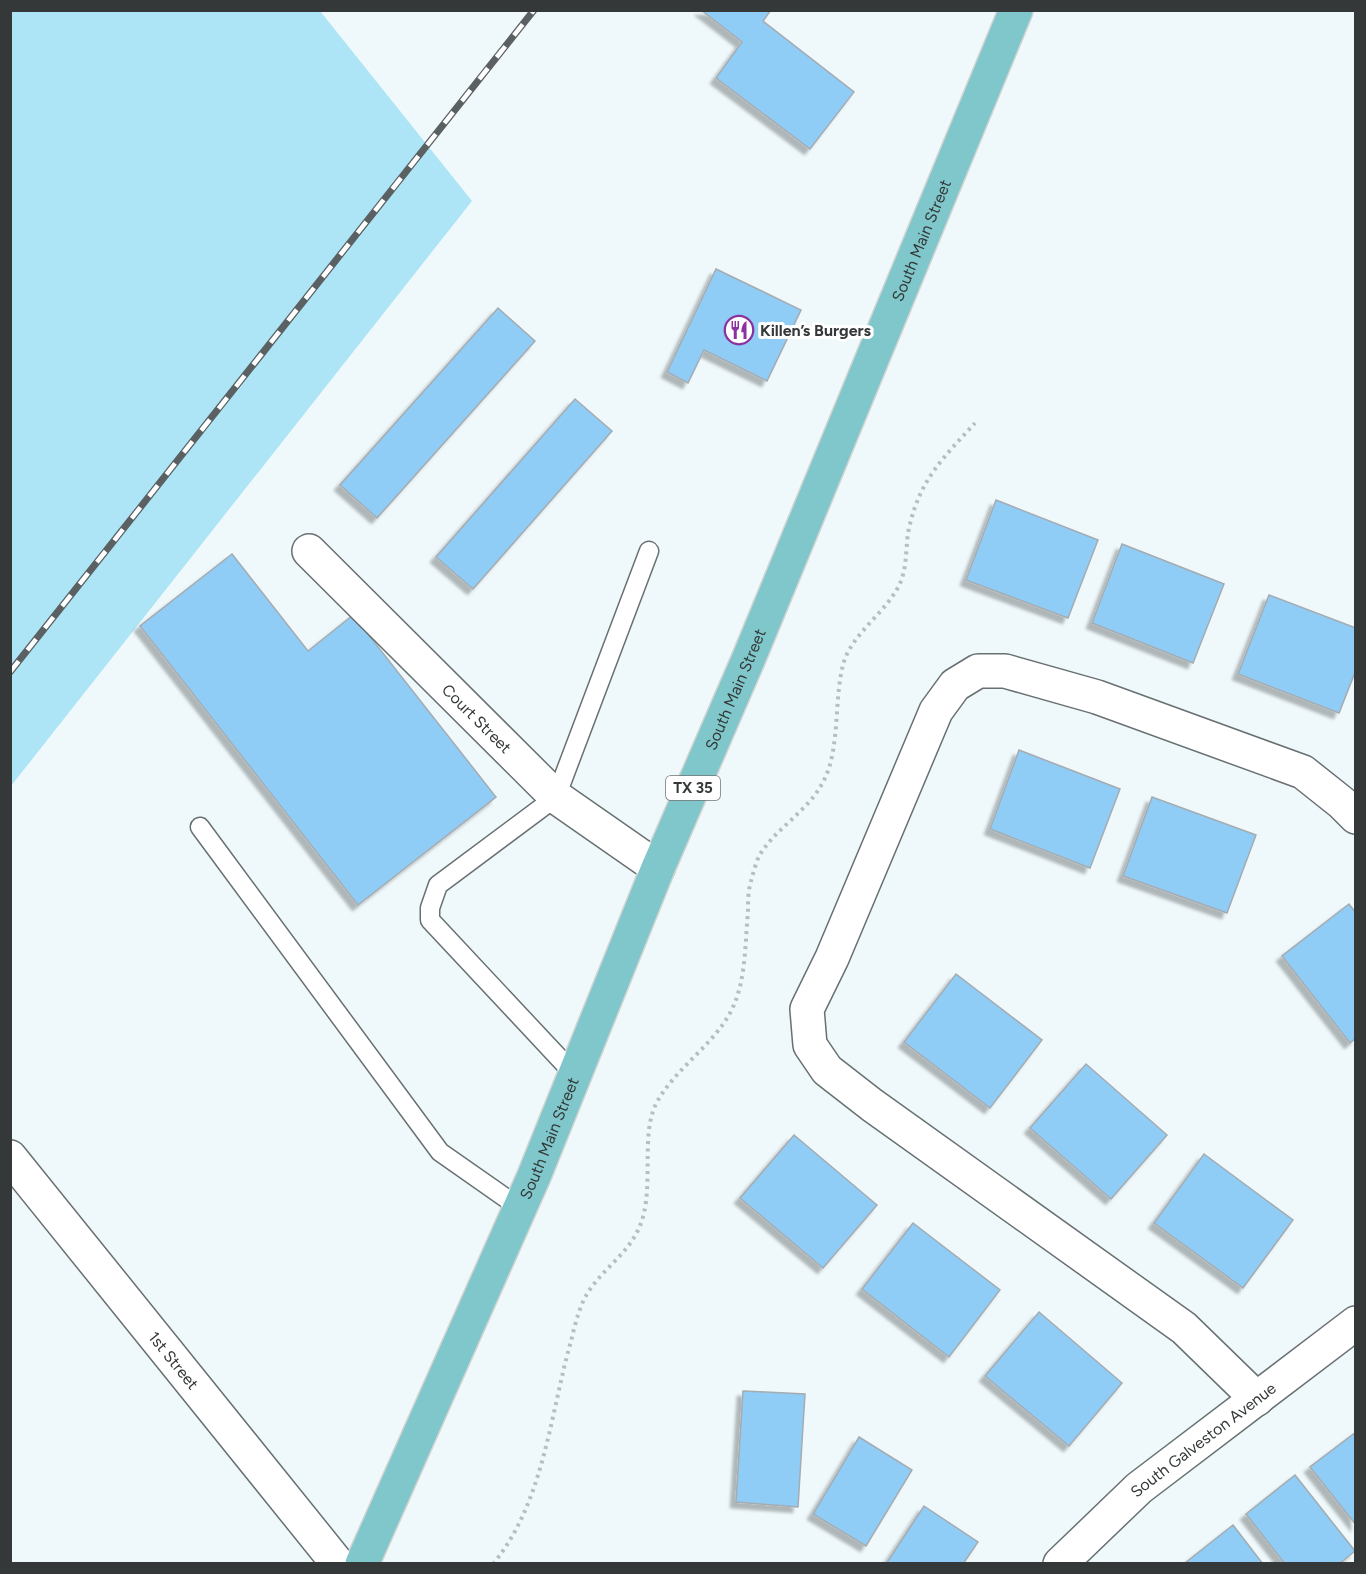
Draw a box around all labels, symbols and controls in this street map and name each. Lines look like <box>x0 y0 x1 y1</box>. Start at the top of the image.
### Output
street label: South Main Street <box>887 177 955 304</box>
restaurant icon: Killen’s Burgers <box>723 314 755 346</box>
place label: Killen’s Burgers <box>760 321 872 340</box>
street label: South Main Street <box>701 626 769 753</box>
street label: Court Street <box>438 680 516 757</box>
road number: TX 35 <box>666 776 720 800</box>
street label: South Main Street <box>515 1074 582 1202</box>
street label: 1st Street <box>145 1327 203 1393</box>
street label: South Galveston Avenue <box>1126 1378 1280 1501</box>

